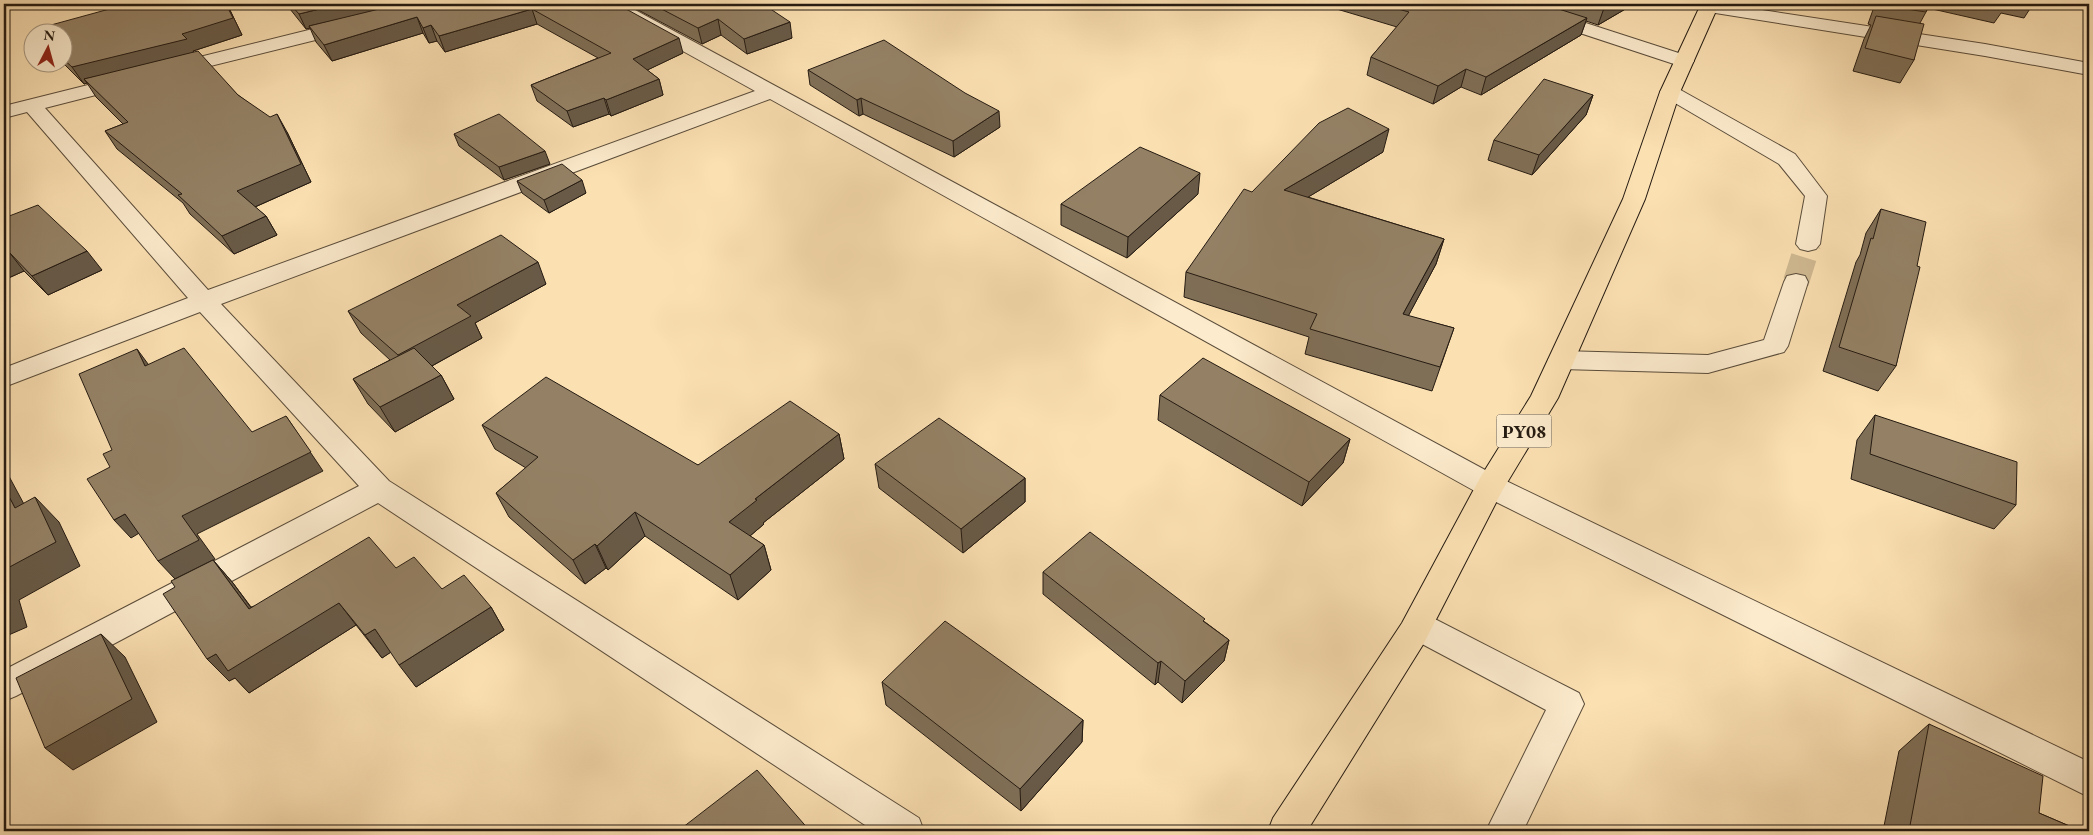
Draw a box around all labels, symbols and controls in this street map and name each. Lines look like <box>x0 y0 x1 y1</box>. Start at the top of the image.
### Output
north arrow <box>22 22 72 72</box>
text: N <box>43 26 57 45</box>
road number: PY08 <box>1496 414 1552 448</box>

